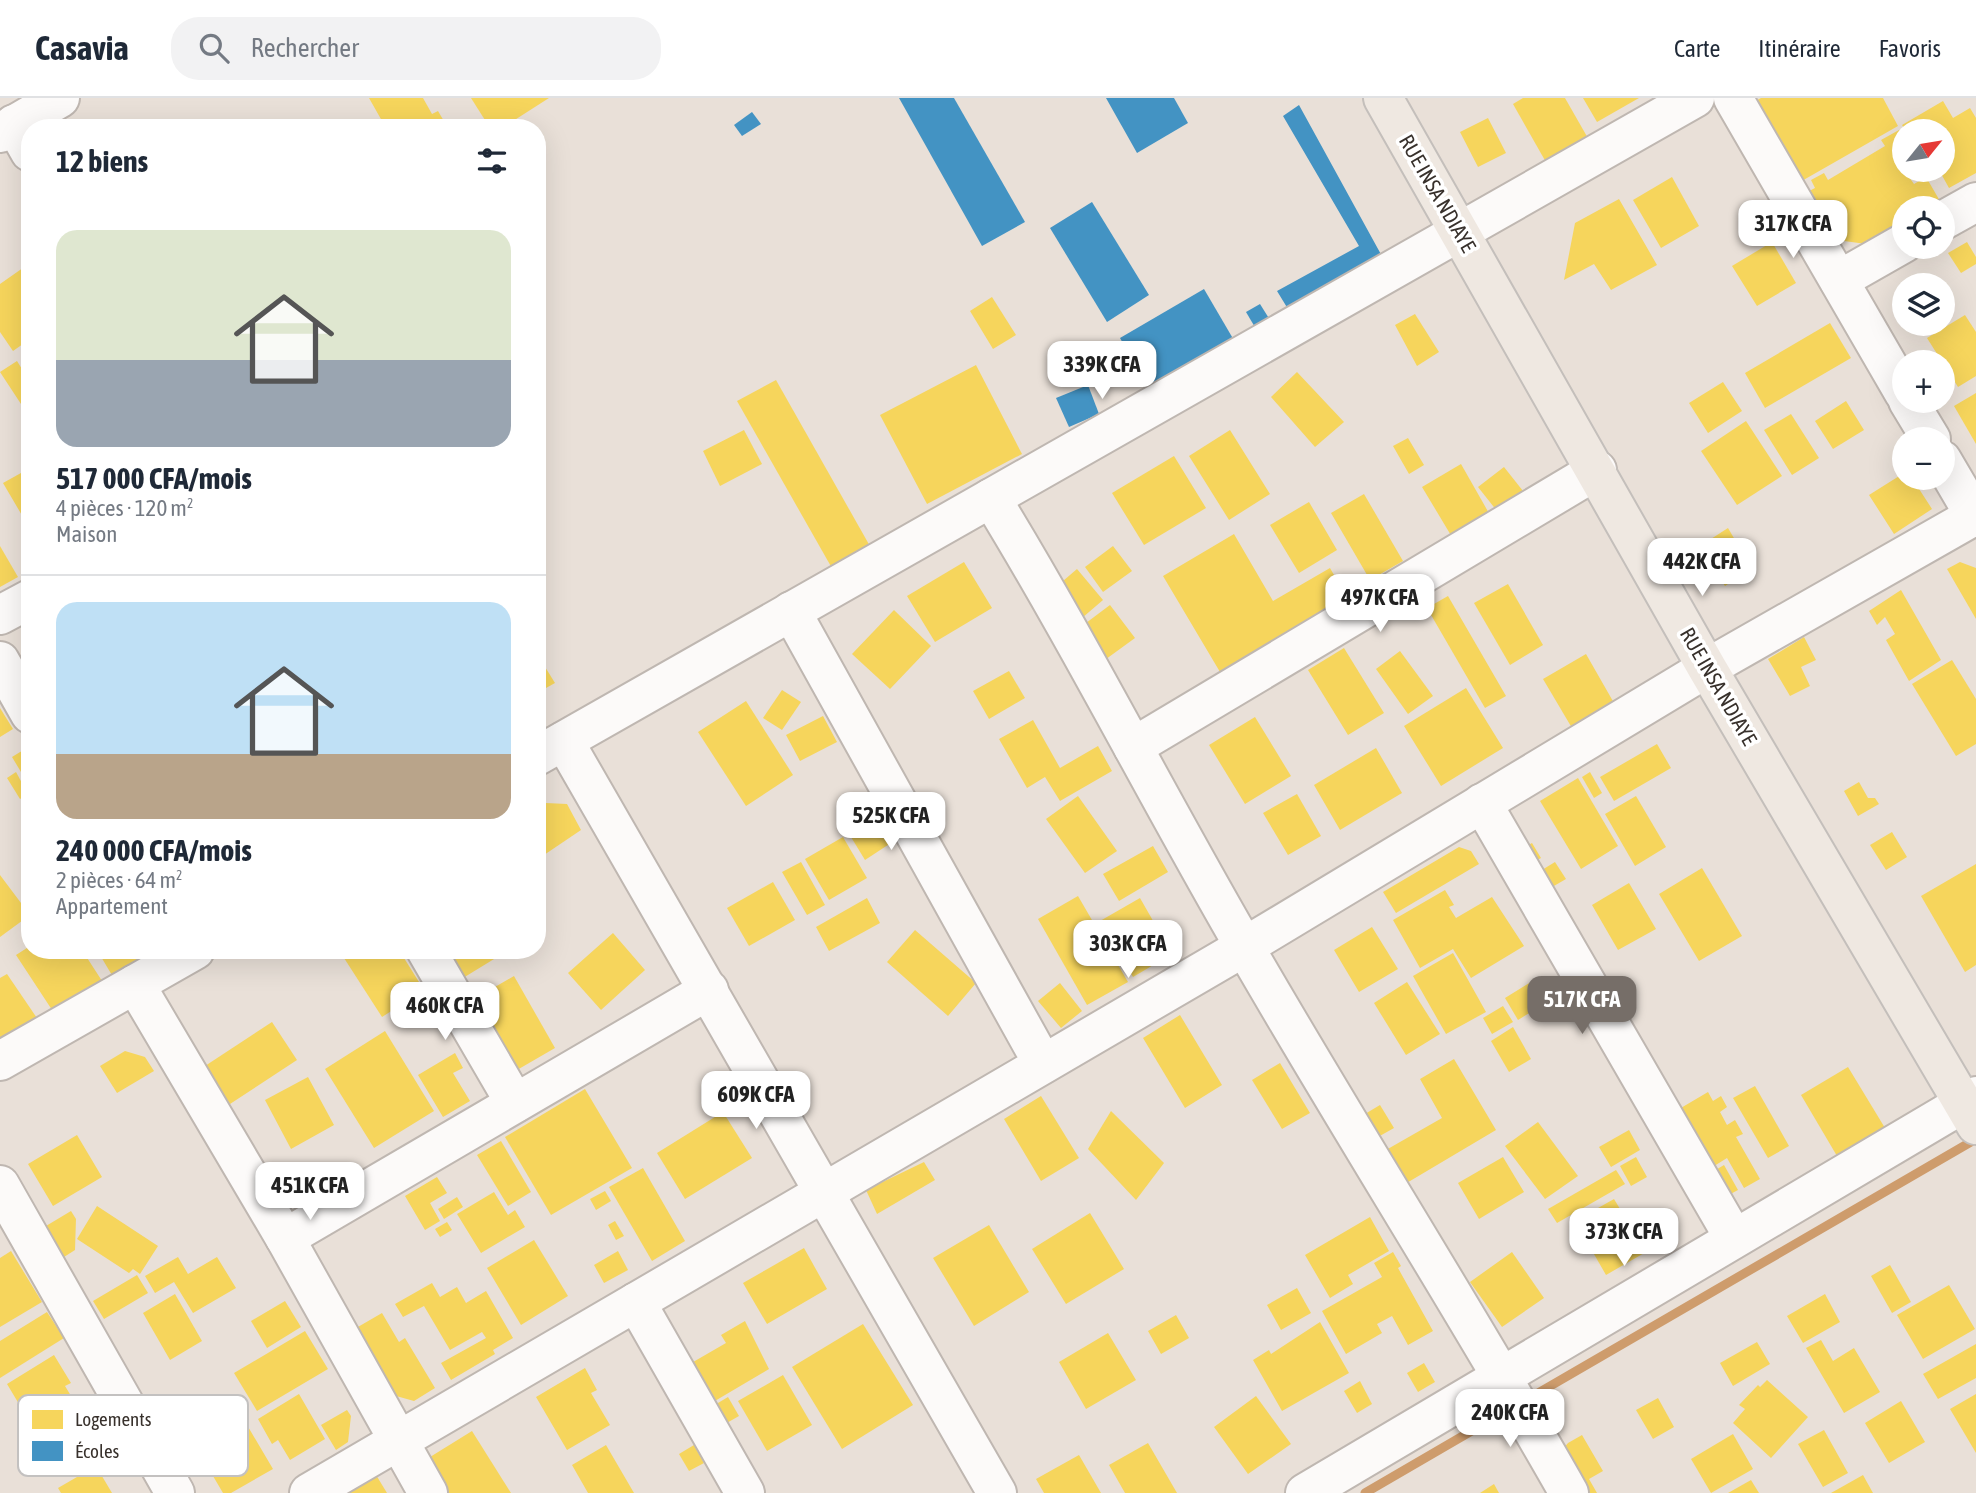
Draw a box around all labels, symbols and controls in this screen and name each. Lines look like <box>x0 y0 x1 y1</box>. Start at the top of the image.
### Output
search box <box>171 17 661 80</box>
text: Casavia <box>35 29 129 67</box>
icon: search <box>195 29 233 67</box>
text: Rechercher <box>251 33 359 63</box>
text: Carte <box>1674 35 1720 62</box>
text: Itinéraire <box>1758 35 1841 62</box>
text: Favoris <box>1879 35 1941 62</box>
north arrow <box>1892 119 1955 182</box>
map controls <box>1892 119 1955 490</box>
street label: RUE INSA NDIAYE <box>1395 130 1481 256</box>
icon: filters <box>473 142 511 180</box>
text: 12 biens <box>56 144 148 178</box>
button: locate <box>1892 196 1955 259</box>
pin: 317K CFA <box>1721 200 1865 260</box>
text: 317K CFA <box>1754 210 1832 236</box>
button: layers <box>1892 273 1955 336</box>
icon: home <box>221 276 347 402</box>
pin: 339K CFA <box>1030 342 1174 401</box>
button: + <box>1892 350 1955 413</box>
text: 339K CFA <box>1063 351 1141 377</box>
button: − <box>1892 427 1955 490</box>
text: 517 000 CFA/mois <box>56 461 252 495</box>
text: 4 pièces · 120 m² <box>56 495 193 521</box>
text: Maison <box>56 521 117 547</box>
pin: 442K CFA <box>1630 538 1774 598</box>
text: 442K CFA <box>1663 548 1741 574</box>
pin: 497K CFA <box>1308 574 1452 634</box>
text: 497K CFA <box>1341 584 1419 610</box>
street label: RUE INSA NDIAYE <box>1676 623 1762 749</box>
icon: home <box>221 648 347 774</box>
pin: 525K CFA <box>819 792 963 852</box>
text: 525K CFA <box>852 802 930 828</box>
text: 240 000 CFA/mois <box>56 833 252 867</box>
text: 2 pièces · 64 m² <box>56 867 183 893</box>
text: Appartement <box>56 893 168 919</box>
pin: 303K CFA <box>1056 920 1200 980</box>
text: 303K CFA <box>1089 930 1167 956</box>
pin: 517K CFA <box>1510 976 1654 1036</box>
pin: 460K CFA <box>373 982 517 1042</box>
text: 517K CFA <box>1543 986 1621 1012</box>
text: 460K CFA <box>406 992 484 1018</box>
pin: 609K CFA <box>684 1072 828 1131</box>
text: 609K CFA <box>717 1081 795 1107</box>
pin: 451K CFA <box>238 1162 382 1222</box>
text: 451K CFA <box>271 1172 349 1198</box>
pin: 373K CFA <box>1552 1208 1696 1268</box>
text: 373K CFA <box>1585 1218 1663 1244</box>
pin: 240K CFA <box>1438 1390 1582 1449</box>
legend <box>18 1395 248 1476</box>
text: 240K CFA <box>1471 1399 1549 1425</box>
text: Logements <box>75 1408 152 1430</box>
text: Écoles <box>75 1440 120 1462</box>

